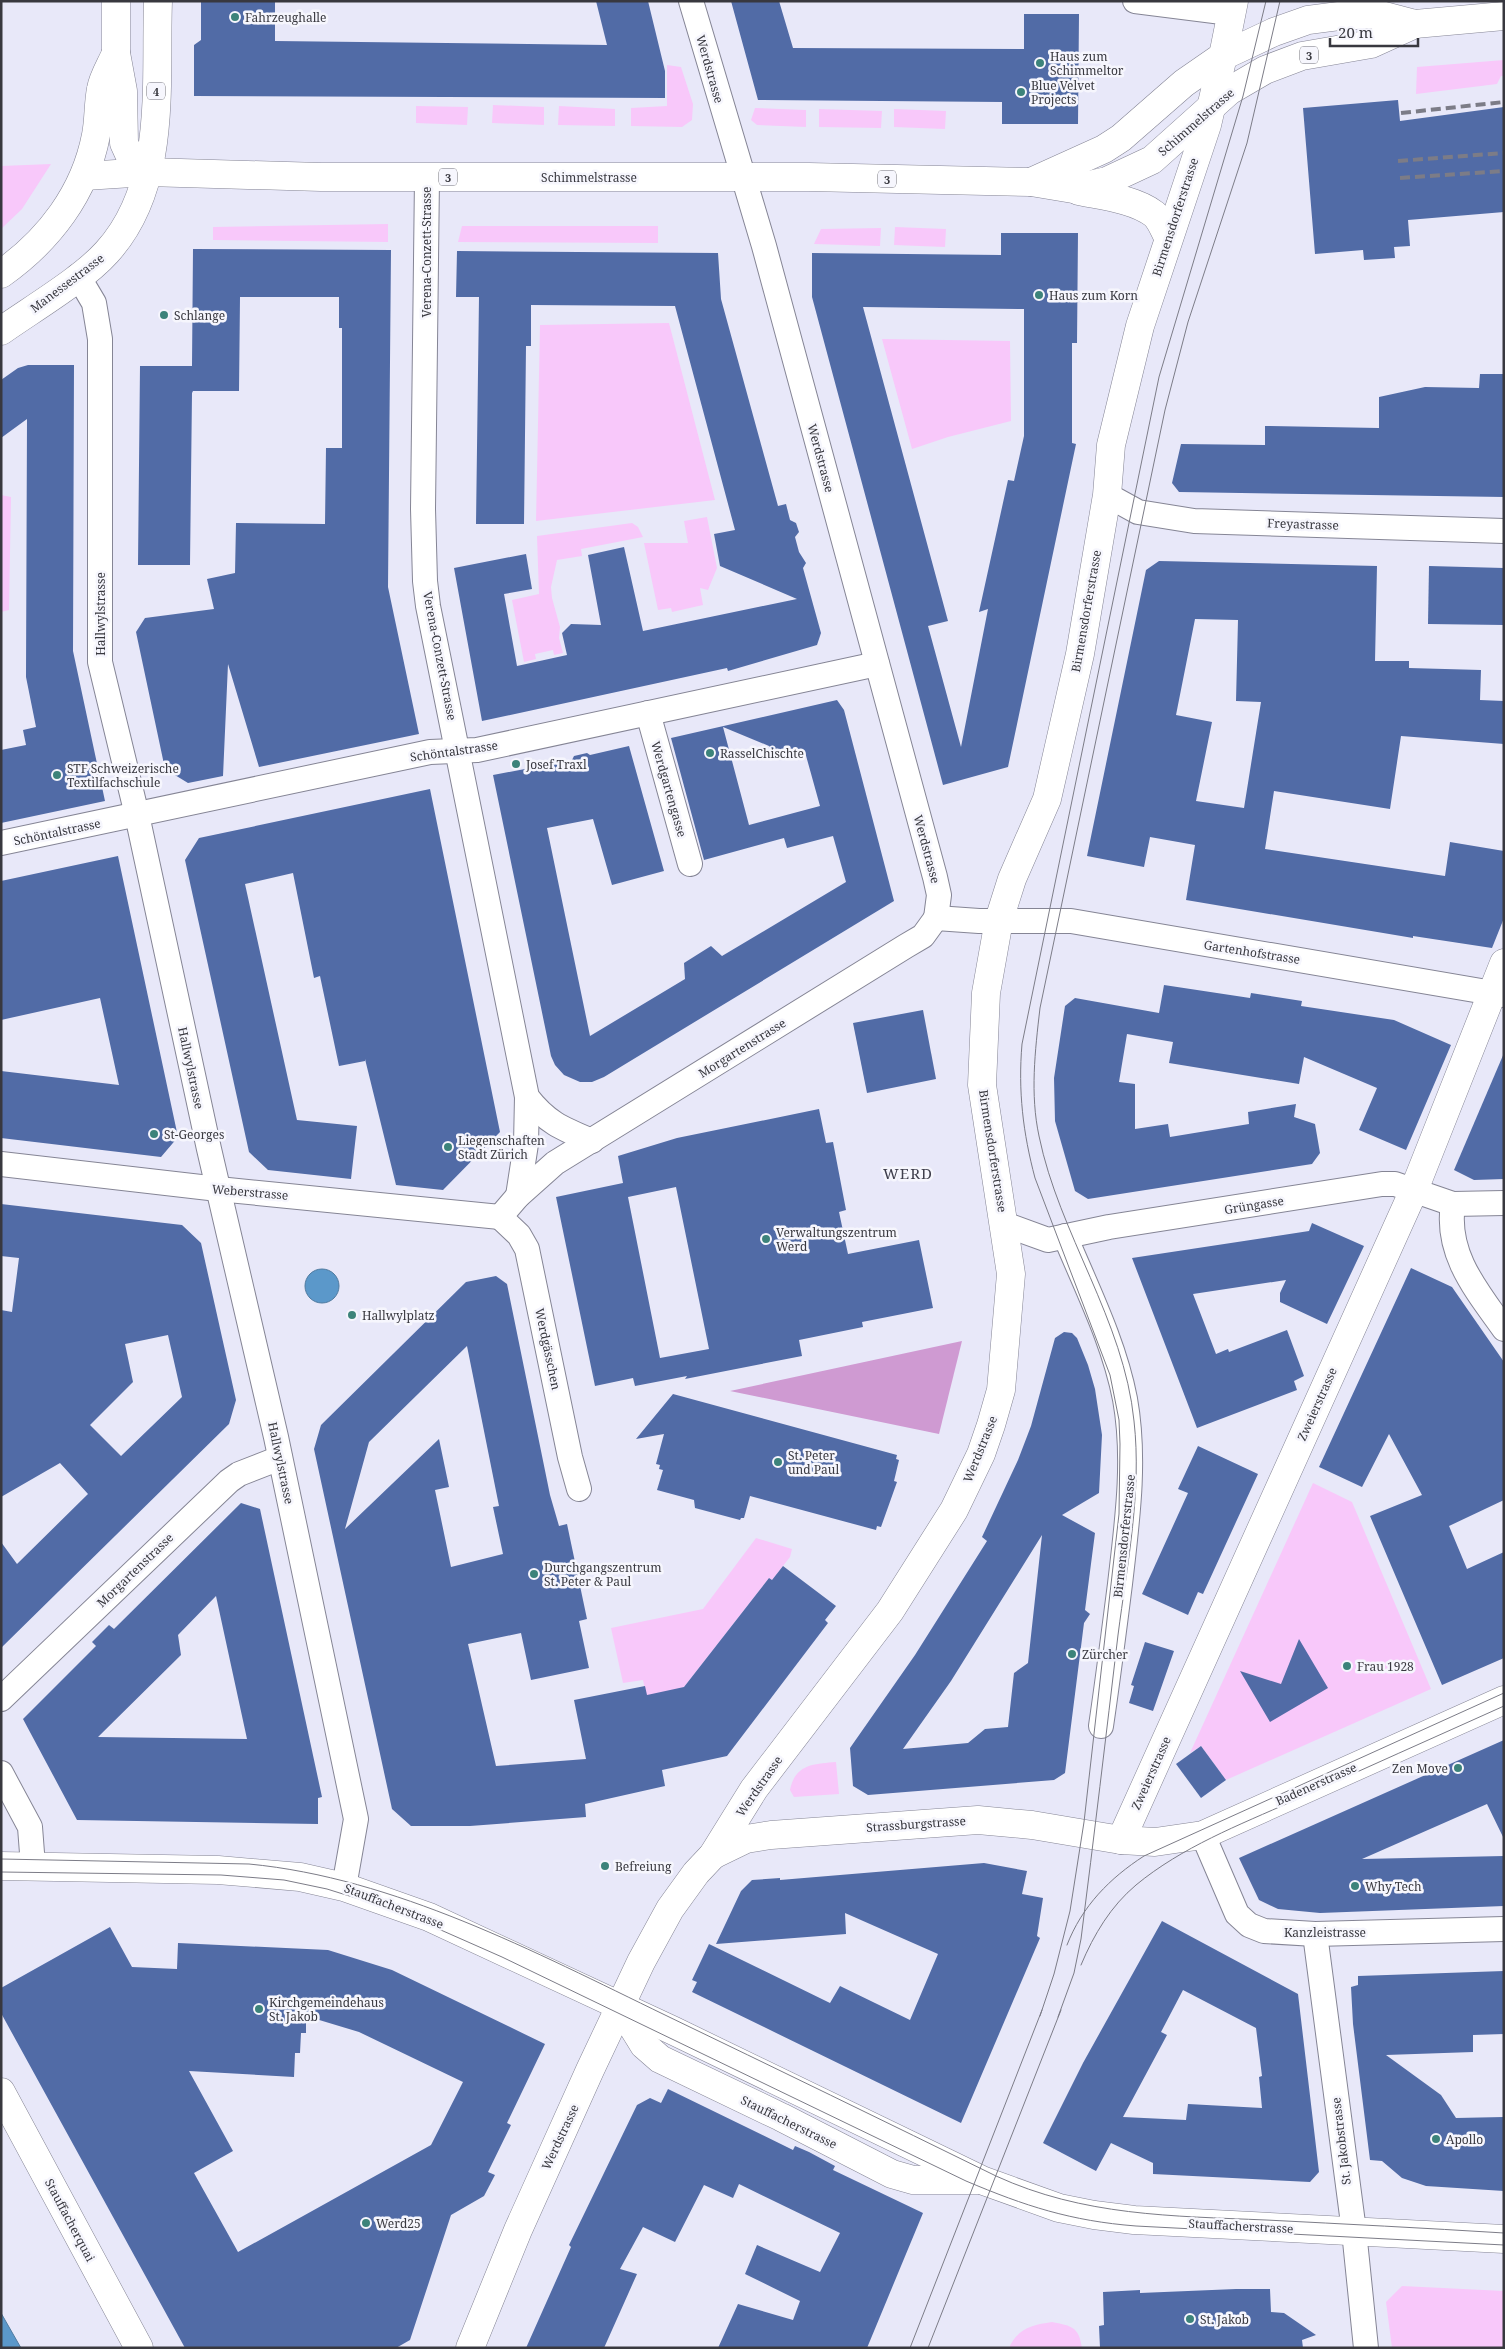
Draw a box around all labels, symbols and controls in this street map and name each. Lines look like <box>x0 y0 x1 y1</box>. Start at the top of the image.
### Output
place label: Fahrzeughalle <box>245 9 327 26</box>
marker: Fahrzeughalle <box>229 11 241 23</box>
scale bar <box>1330 15 1418 47</box>
text: 20 m <box>1338 22 1373 42</box>
street label: Werdstrasse <box>692 33 728 105</box>
road number: 3 <box>1300 46 1318 64</box>
place label: Haus zum Schimmeltor <box>1050 48 1124 79</box>
marker: Haus zum Schimmeltor <box>1034 57 1046 69</box>
place label: Blue Velvet Projects <box>1031 77 1095 108</box>
road number: 4 <box>147 82 165 100</box>
street label: Schimmelstrasse <box>1154 84 1238 160</box>
marker: Blue Velvet Projects <box>1015 86 1027 98</box>
street label: Birmensdorferstrasse <box>1148 156 1202 278</box>
road number: 3 <box>439 168 457 186</box>
street label: Schimmelstrasse <box>541 169 637 186</box>
road number: 3 <box>878 170 896 188</box>
street label: Verena-Conzett-Strasse <box>418 186 435 318</box>
street label: Manessestrasse <box>27 250 107 316</box>
place label: Haus zum Korn <box>1049 287 1138 304</box>
marker: Haus zum Korn <box>1033 289 1045 301</box>
place label: Schlange <box>174 307 225 324</box>
marker: Schlange <box>158 309 170 321</box>
street label: Werdstrasse <box>804 422 838 494</box>
street label: Freyastrasse <box>1267 514 1339 534</box>
street label: Birmensdorferstrasse <box>1067 549 1105 673</box>
street label: Hallwylstrasse <box>92 572 109 656</box>
street label: Verena-Conzett-Strasse <box>419 590 461 722</box>
street label: Schöntalstrasse <box>409 736 499 766</box>
street label: Werdgartengasse <box>647 739 691 839</box>
place label: RasselChischte <box>720 745 804 762</box>
marker: RasselChischte <box>704 747 716 759</box>
place label: Josef Traxl <box>525 756 587 773</box>
marker: Josef Traxl <box>510 758 522 770</box>
place label: STF Schweizerische Textilfachschule <box>67 760 179 791</box>
marker: STF Schweizerische Textilfachschule <box>51 769 63 781</box>
street label: Werdstrasse <box>910 813 944 885</box>
street label: Schöntalstrasse <box>12 814 102 850</box>
street label: Gartenhofstrasse <box>1203 936 1301 968</box>
street label: Morgartenstrasse <box>695 1014 789 1082</box>
street label: Hallwylstrasse <box>174 1025 208 1111</box>
street label: Birmensdorferstrasse <box>975 1089 1011 1213</box>
place label: St-Georges <box>164 1126 224 1143</box>
marker: St-Georges <box>148 1128 160 1140</box>
place label: Liegenschaften Stadt Zürich <box>458 1132 545 1163</box>
marker: Liegenschaften Stadt Zürich <box>442 1141 454 1153</box>
district label: WERD <box>883 1163 933 1183</box>
street label: Weberstrasse <box>211 1180 289 1204</box>
street label: Grüngasse <box>1223 1192 1285 1218</box>
place label: Verwaltungszentrum Werd <box>776 1224 897 1255</box>
marker: Verwaltungszentrum Werd <box>760 1233 772 1245</box>
place label: Hallwylplatz <box>362 1307 435 1324</box>
street label: Werdgässchen <box>531 1307 565 1392</box>
marker: Hallwylplatz <box>346 1309 358 1321</box>
street label: Zweierstrasse <box>1293 1365 1341 1443</box>
street label: Werdstrasse <box>959 1413 1001 1485</box>
street label: Hallwylstrasse <box>264 1420 298 1506</box>
place label: St. Peter und Paul <box>788 1447 839 1478</box>
marker: St. Peter und Paul <box>772 1456 784 1468</box>
street label: Birmensdorferstrasse <box>1109 1474 1139 1598</box>
street label: Morgartenstrasse <box>93 1529 177 1611</box>
place label: Durchgangszentrum St. Peter & Paul <box>544 1559 661 1590</box>
marker: Durchgangszentrum St. Peter & Paul <box>528 1568 540 1580</box>
place label: Zürcher <box>1082 1646 1128 1663</box>
marker: Zürcher <box>1066 1648 1078 1660</box>
place label: Frau 1928 <box>1357 1658 1414 1675</box>
marker: Frau 1928 <box>1341 1660 1353 1672</box>
street label: Zweierstrasse <box>1127 1734 1175 1812</box>
street label: Werdstrasse <box>732 1752 786 1820</box>
street label: Badenerstrasse <box>1273 1758 1359 1810</box>
place label: Zen Move <box>1392 1760 1448 1777</box>
marker: Zen Move <box>1452 1762 1464 1774</box>
street label: Strassburgstrasse <box>866 1812 966 1836</box>
place label: Befreiung <box>615 1858 672 1875</box>
marker: Befreiung <box>599 1860 611 1872</box>
place label: Why Tech <box>1365 1878 1422 1895</box>
street label: Stauffacherstrasse <box>342 1879 446 1933</box>
marker: Why Tech <box>1349 1880 1361 1892</box>
street label: Kanzleistrasse <box>1284 1924 1366 1941</box>
place label: Kirchgemeindehaus St. Jakob <box>269 1994 384 2025</box>
marker: Kirchgemeindehaus St. Jakob <box>253 2003 265 2015</box>
street label: Stauffacherstrasse <box>738 2091 840 2153</box>
street label: St. Jakobstrasse <box>1327 2096 1355 2186</box>
street label: Werdstrasse <box>537 2102 583 2172</box>
place label: Apollo <box>1446 2131 1483 2148</box>
marker: Apollo <box>1430 2133 1442 2145</box>
street label: Stauffacherquai <box>41 2176 99 2265</box>
place label: Werd25 <box>376 2215 421 2232</box>
street label: Stauffacherstrasse <box>1188 2215 1294 2237</box>
marker: Werd25 <box>360 2217 372 2229</box>
place label: St. Jakob <box>1200 2311 1249 2328</box>
marker: St. Jakob <box>1184 2313 1196 2325</box>

